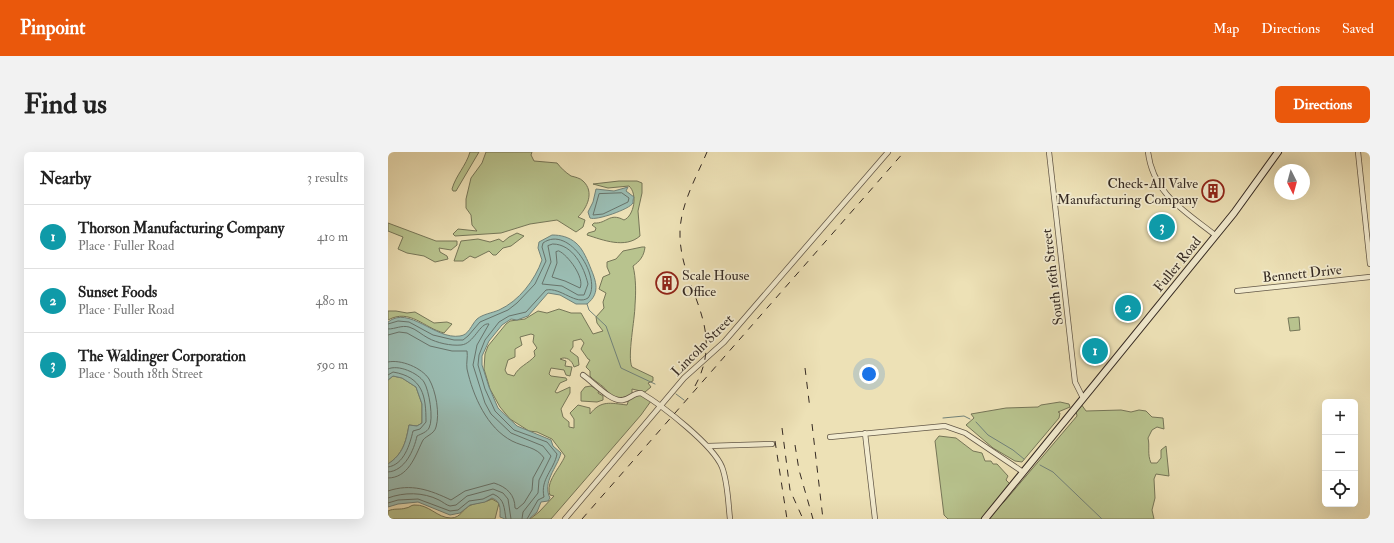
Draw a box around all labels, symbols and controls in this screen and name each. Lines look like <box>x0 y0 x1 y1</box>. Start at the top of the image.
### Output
text: Pinpoint <box>20 16 85 40</box>
text: Map <box>1213 20 1239 37</box>
text: Directions <box>1261 20 1320 37</box>
text: Saved <box>1342 20 1374 37</box>
button: Directions <box>1275 86 1370 123</box>
text: Find us <box>24 87 107 122</box>
north arrow <box>1274 164 1310 200</box>
text: Nearby <box>40 168 91 189</box>
text: 3 results <box>307 170 348 186</box>
place label: Check-All Valve Manufacturing Company <box>1057 175 1199 209</box>
building icon: Check-All Valve Manufacturing Company <box>1200 178 1226 204</box>
pin: 3 <box>1149 212 1175 242</box>
text: Thorson Manufacturing Company <box>78 219 284 238</box>
street label: South 16th Street <box>1038 227 1067 326</box>
text: 1 <box>51 229 55 245</box>
text: 410 m <box>317 229 348 245</box>
street label: Fuller Road <box>1150 233 1205 295</box>
text: Place · Fuller Road <box>78 238 174 254</box>
street label: Bennett Drive <box>1262 261 1343 286</box>
place label: Scale House Office <box>682 267 750 300</box>
building icon: Scale House Office <box>654 270 680 296</box>
text: Sunset Foods <box>78 283 157 302</box>
text: 2 <box>50 293 56 309</box>
text: 480 m <box>315 293 348 309</box>
pin: 2 <box>1115 293 1141 323</box>
text: Place · Fuller Road <box>78 302 174 318</box>
street label: Lincoln Street <box>668 310 737 380</box>
pin: 1 <box>1082 336 1108 366</box>
text: The Waldinger Corporation <box>78 347 246 366</box>
text: 3 <box>51 357 56 373</box>
text: 590 m <box>316 357 348 373</box>
your location <box>859 364 879 384</box>
text: Place · South 18th Street <box>78 366 203 382</box>
map controls <box>1322 399 1358 507</box>
button: + <box>1322 399 1358 435</box>
button: − <box>1322 435 1358 471</box>
button: locate <box>1322 471 1358 507</box>

